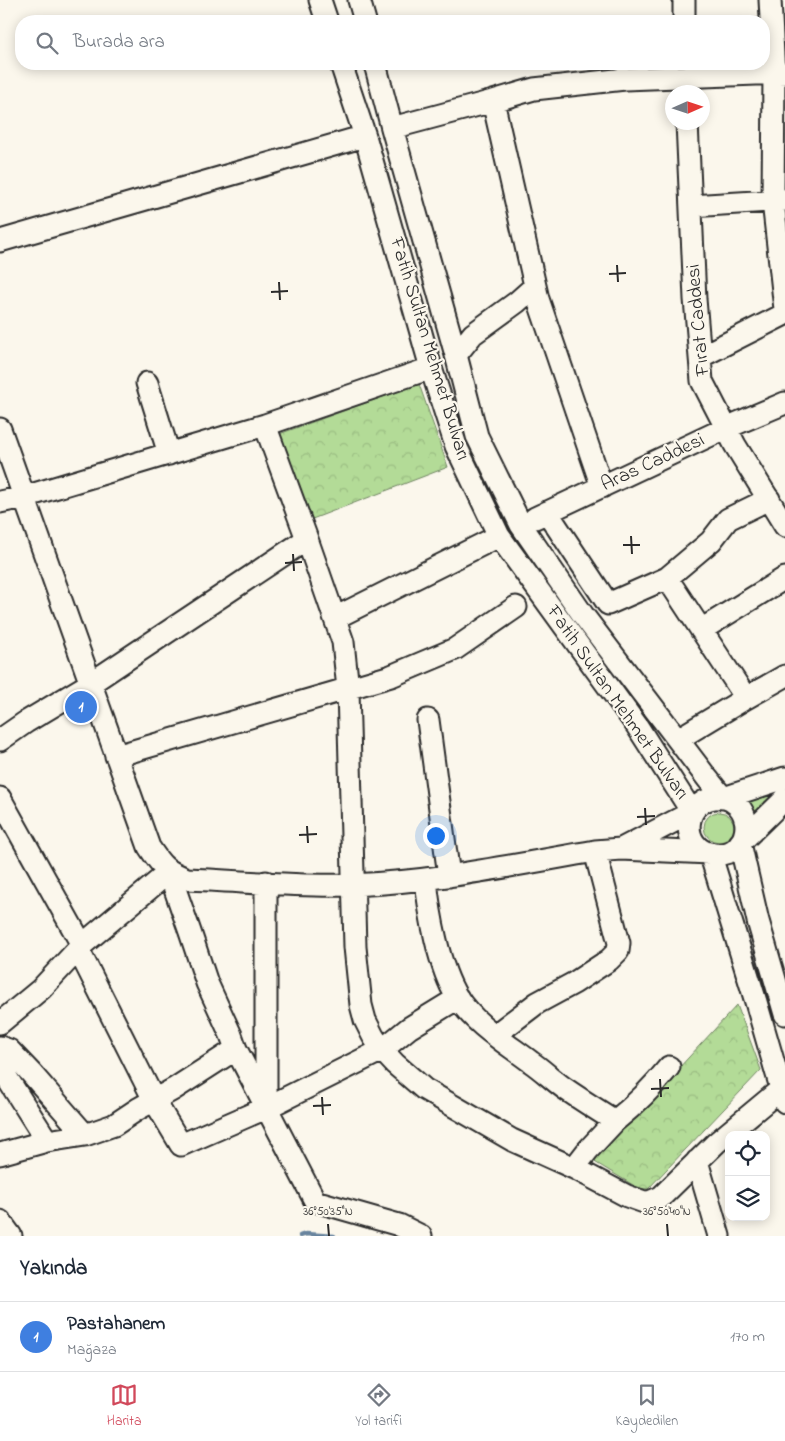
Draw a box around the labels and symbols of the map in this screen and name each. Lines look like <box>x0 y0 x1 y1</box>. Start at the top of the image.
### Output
north arrow <box>665 85 710 130</box>
street label: Fatih Sultan Mehmet Bulvarı <box>381 233 477 464</box>
street label: Fırat Caddesi <box>680 263 718 378</box>
street label: Aras Caddesi <box>596 426 710 500</box>
street label: Fatih Sultan Mehmet Bulvarı <box>538 599 695 806</box>
pin: 1 <box>65 688 97 726</box>
your location <box>423 823 449 849</box>
text: 36°50'35"N <box>303 1203 353 1221</box>
text: 36°50'40"N <box>643 1203 691 1221</box>

